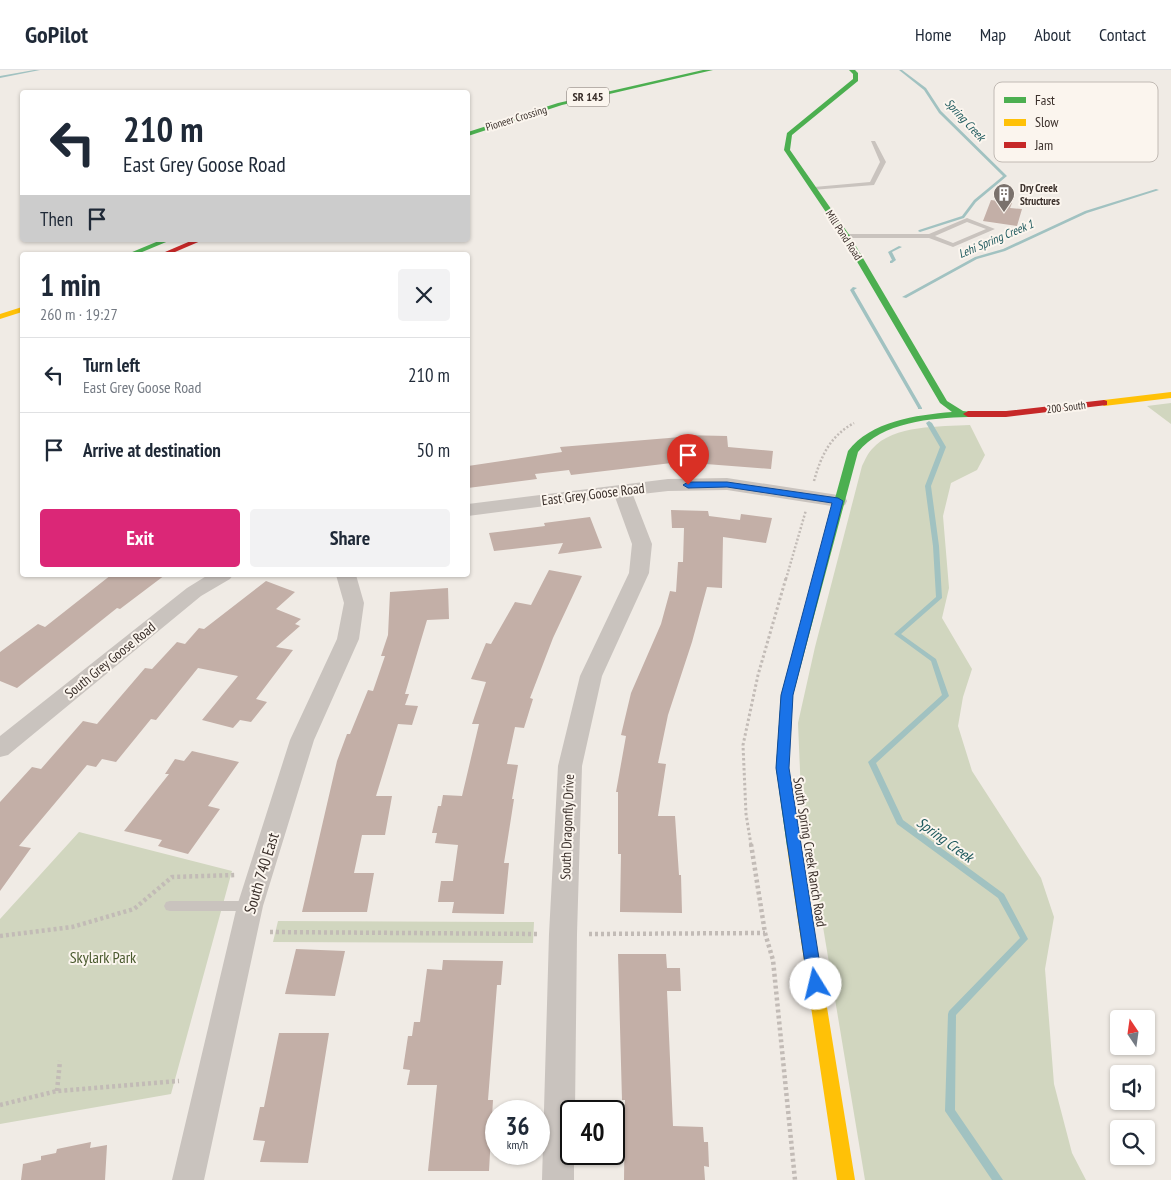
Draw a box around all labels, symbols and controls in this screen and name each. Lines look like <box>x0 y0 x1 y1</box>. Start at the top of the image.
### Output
text: GoPilot <box>25 19 88 50</box>
text: Home <box>915 23 952 46</box>
text: Map <box>980 23 1006 46</box>
text: About <box>1034 23 1071 46</box>
text: Contact <box>1099 23 1146 46</box>
legend <box>994 82 1158 162</box>
road number: SR 145 <box>567 88 609 106</box>
text: Fast <box>1035 91 1055 109</box>
water label: Spring Creek <box>942 95 990 145</box>
street label: Pioneer Crossing <box>484 102 549 134</box>
text: 210 m <box>123 106 204 152</box>
icon: left <box>40 110 105 175</box>
text: Slow <box>1035 113 1059 131</box>
text: Jam <box>1034 136 1053 154</box>
text: East Grey Goose Road <box>123 150 286 178</box>
place label: Dry Creek Structures <box>1020 181 1060 208</box>
building icon: Dry Creek Structures <box>992 182 1016 213</box>
icon: arrive <box>83 205 111 233</box>
text: Then <box>40 207 73 231</box>
street label: Mill Pond Road <box>823 207 866 263</box>
water label: Lehi Spring Creek 1 <box>956 216 1036 261</box>
text: 1 min <box>40 265 101 304</box>
button: close <box>398 269 450 321</box>
text: 260 m · 19:27 <box>40 304 118 324</box>
text: Turn left <box>83 353 140 377</box>
icon: left <box>40 361 68 389</box>
text: 210 m <box>408 363 450 387</box>
text: East Grey Goose Road <box>83 377 201 397</box>
street label: 200 South <box>1046 398 1087 416</box>
pin <box>667 434 709 485</box>
icon: arrive <box>40 436 68 464</box>
text: Arrive at destination <box>83 438 221 462</box>
text: 50 m <box>417 438 450 462</box>
icon: arrive <box>674 441 702 469</box>
street label: East Grey Goose Road <box>540 479 646 509</box>
button: Exit <box>40 509 240 567</box>
button: Share <box>250 509 450 567</box>
street label: South Grey Goose Road <box>61 618 159 702</box>
street label: South Dragonfly Drive <box>556 774 578 880</box>
street label: South Spring Creek Ranch Road <box>789 776 831 928</box>
water label: Spring Creek <box>913 813 979 868</box>
street label: South 740 East <box>239 830 283 916</box>
park label: Skylark Park <box>70 947 137 967</box>
position arrow <box>789 957 841 1009</box>
north arrow <box>1110 1010 1155 1055</box>
map controls <box>1110 1010 1155 1165</box>
button: sound <box>1110 1065 1155 1110</box>
speed limit sign: 40 <box>560 1100 625 1165</box>
text: 36 <box>506 1110 529 1142</box>
button: search <box>1110 1120 1155 1165</box>
text: km/h <box>507 1137 528 1152</box>

